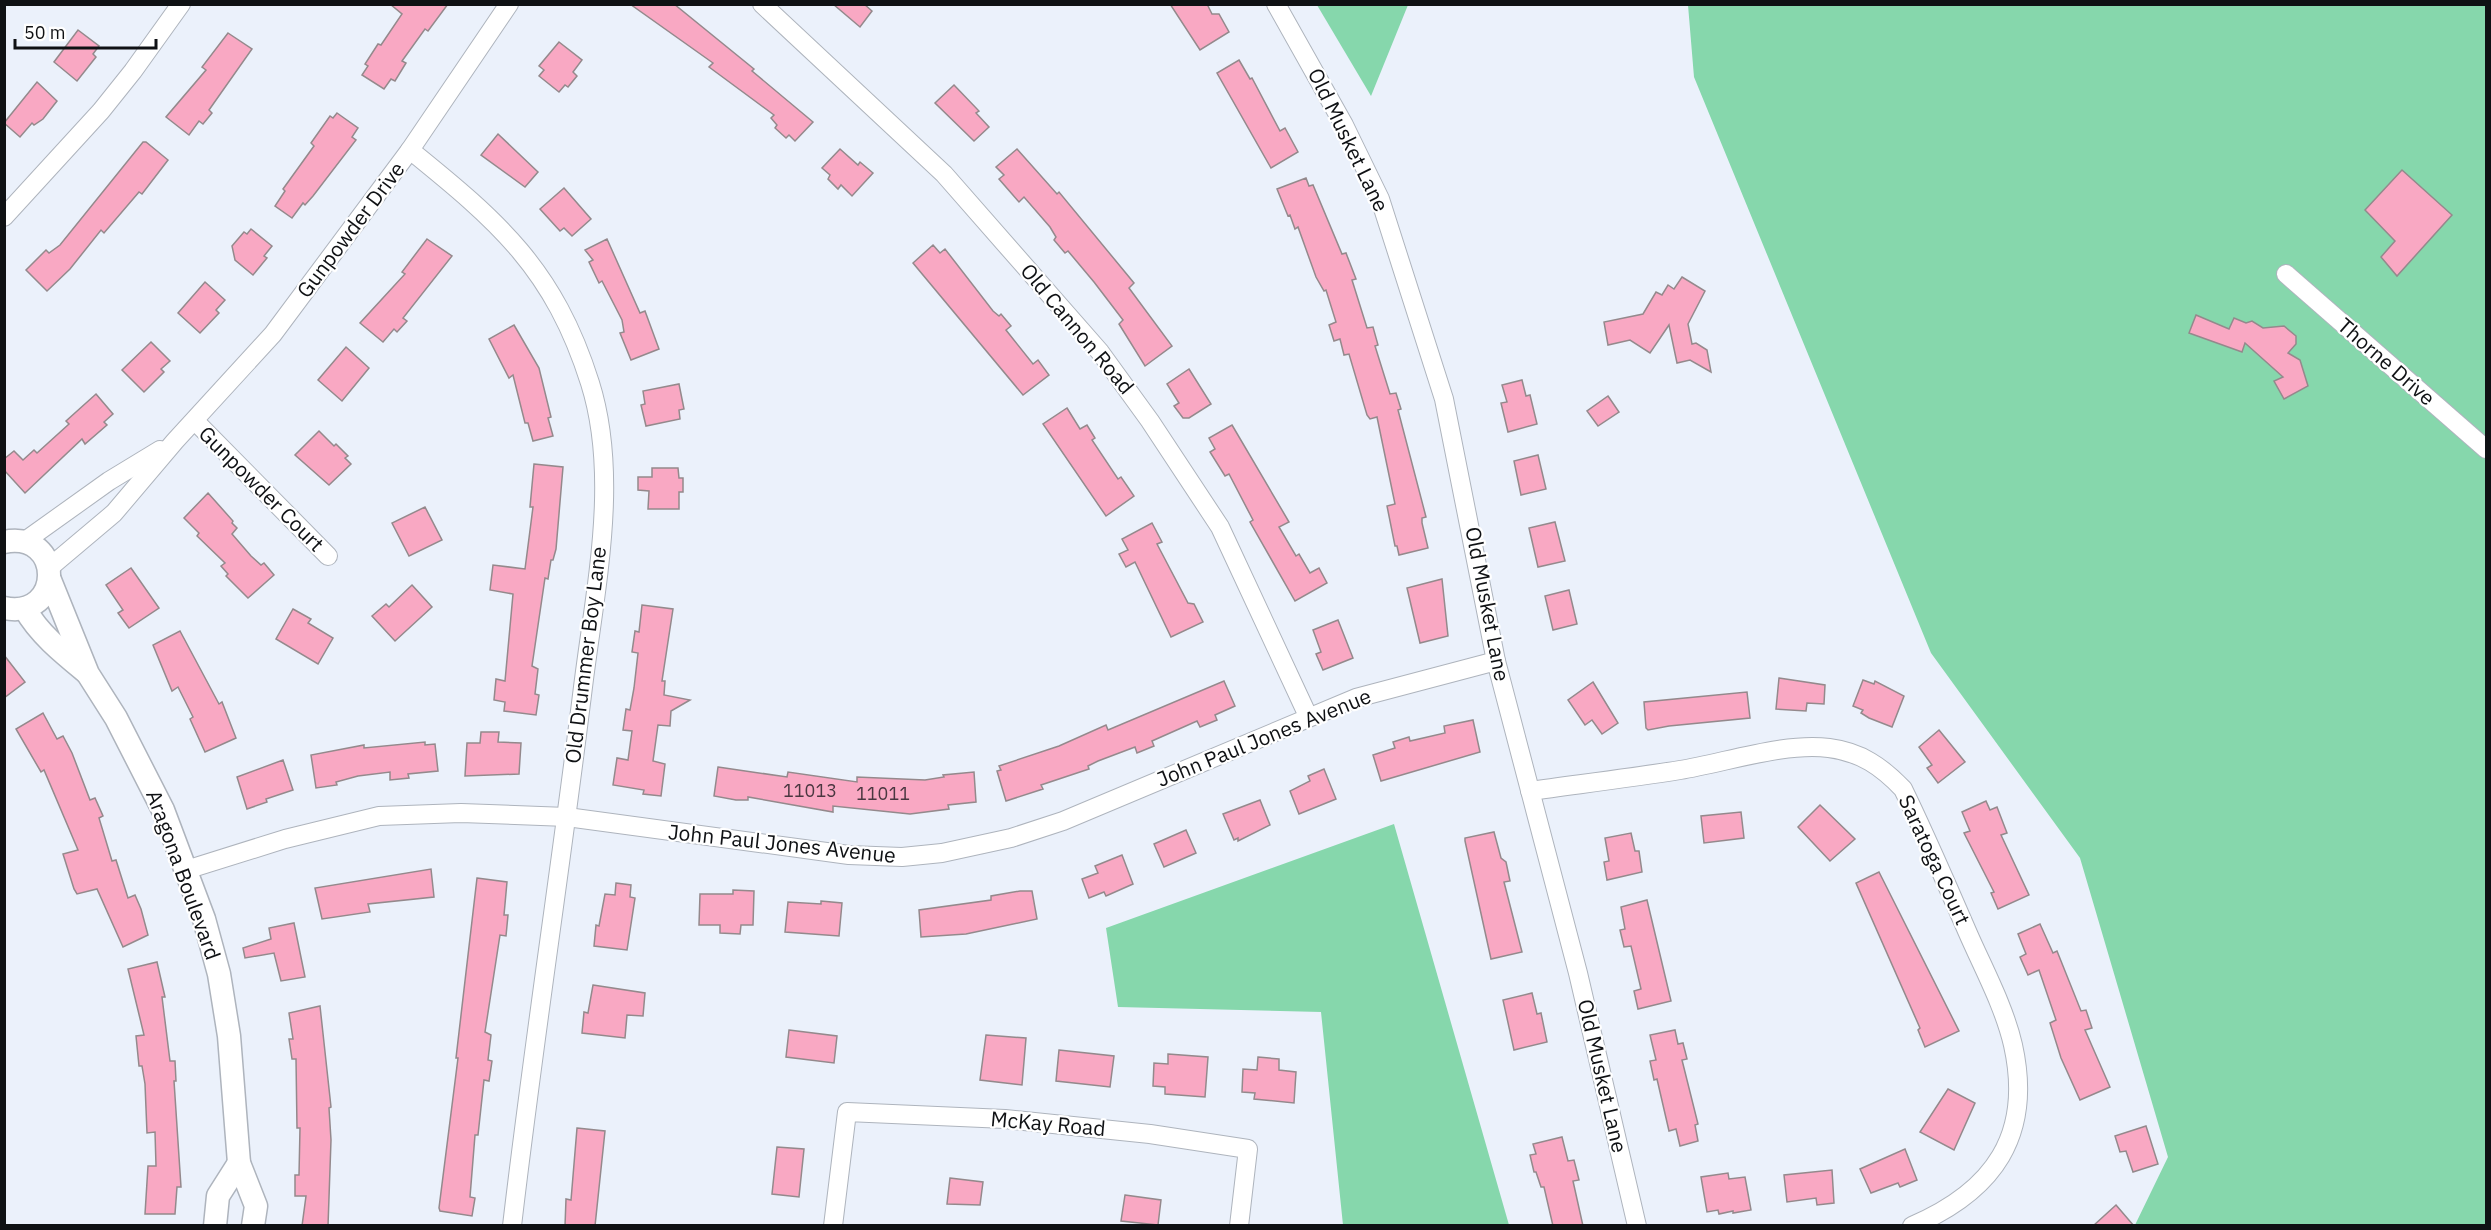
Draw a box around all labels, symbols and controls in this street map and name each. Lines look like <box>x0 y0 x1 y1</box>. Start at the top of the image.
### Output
scale bar <box>15 12 156 50</box>
text: 50 m <box>24 21 66 44</box>
street label: Old Musket Lane <box>1302 63 1396 216</box>
street label: Gunpowder Drive <box>290 156 411 303</box>
street label: Old Cannon Road <box>1015 257 1141 400</box>
street label: Thorne Drive <box>2332 311 2441 411</box>
street label: Gunpowder Court <box>193 419 331 557</box>
street label: Old Musket Lane <box>1459 524 1517 683</box>
street label: Old Drummer Boy Lane <box>558 545 612 765</box>
street label: John Paul Jones Avenue <box>1152 681 1375 793</box>
house number: 11013 <box>783 779 837 802</box>
house number: 11011 <box>856 782 910 805</box>
street label: Aragona Boulevard <box>140 786 228 963</box>
street label: Saratoga Court <box>1893 790 1977 929</box>
street label: John Paul Jones Avenue <box>667 817 897 869</box>
street label: Old Musket Lane <box>1572 996 1634 1155</box>
street label: McKay Road <box>989 1104 1107 1142</box>

